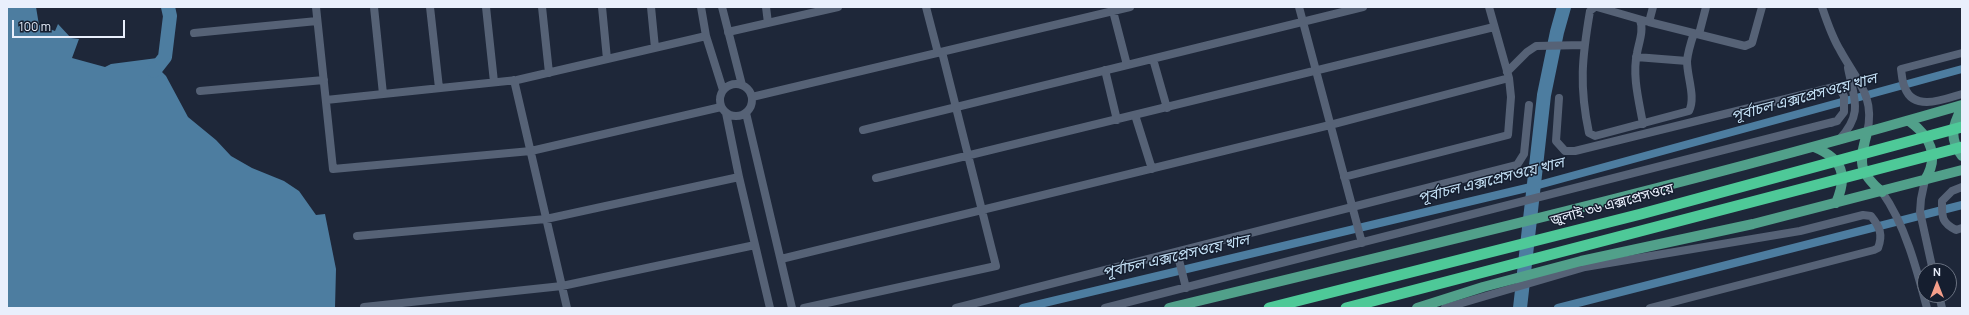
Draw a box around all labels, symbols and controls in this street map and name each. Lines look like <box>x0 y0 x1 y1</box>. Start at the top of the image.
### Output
scale bar <box>14 12 127 38</box>
text: 100 m <box>19 18 51 35</box>
water label: পূর্বাচল এক্সপ্রেসওয়ে খাল <box>1729 70 1879 126</box>
water label: পূর্বাচল এক্সপ্রেসওয়ে খাল <box>1416 154 1566 208</box>
street label: জুলাই ৩৬ এক্সপ্রেসওয়ে <box>1548 180 1676 230</box>
water label: পূর্বাচল এক্সপ্রেসওয়ে খাল <box>1101 231 1251 283</box>
north arrow <box>1917 263 1957 303</box>
text: N <box>1933 264 1941 279</box>

